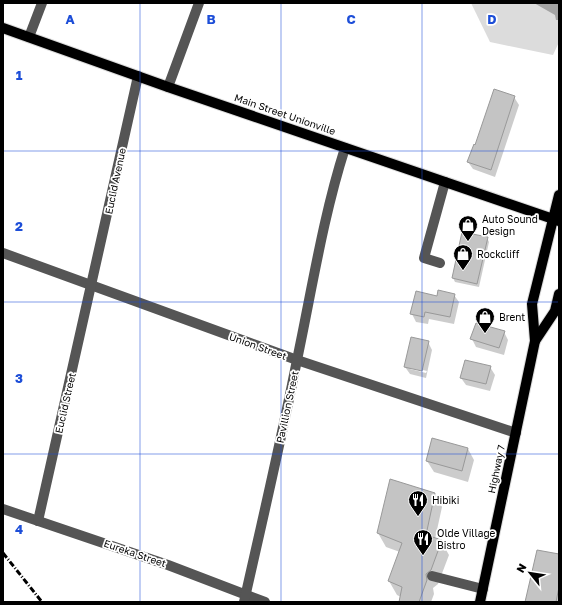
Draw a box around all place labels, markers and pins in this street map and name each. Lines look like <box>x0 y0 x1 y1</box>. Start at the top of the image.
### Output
place label: Auto Sound Design <box>482 213 538 237</box>
shop icon: Auto Sound Design <box>457 214 479 242</box>
shop icon: Rockcliff <box>452 243 474 271</box>
place label: Rockcliff <box>477 248 520 260</box>
shop icon: Brent <box>474 306 496 334</box>
place label: Brent <box>499 311 525 323</box>
restaurant icon: Hibiki <box>407 489 429 517</box>
place label: Hibiki <box>432 494 459 506</box>
place label: Olde Village Bistro <box>437 527 496 551</box>
restaurant icon: Olde Village Bistro <box>412 528 434 556</box>

